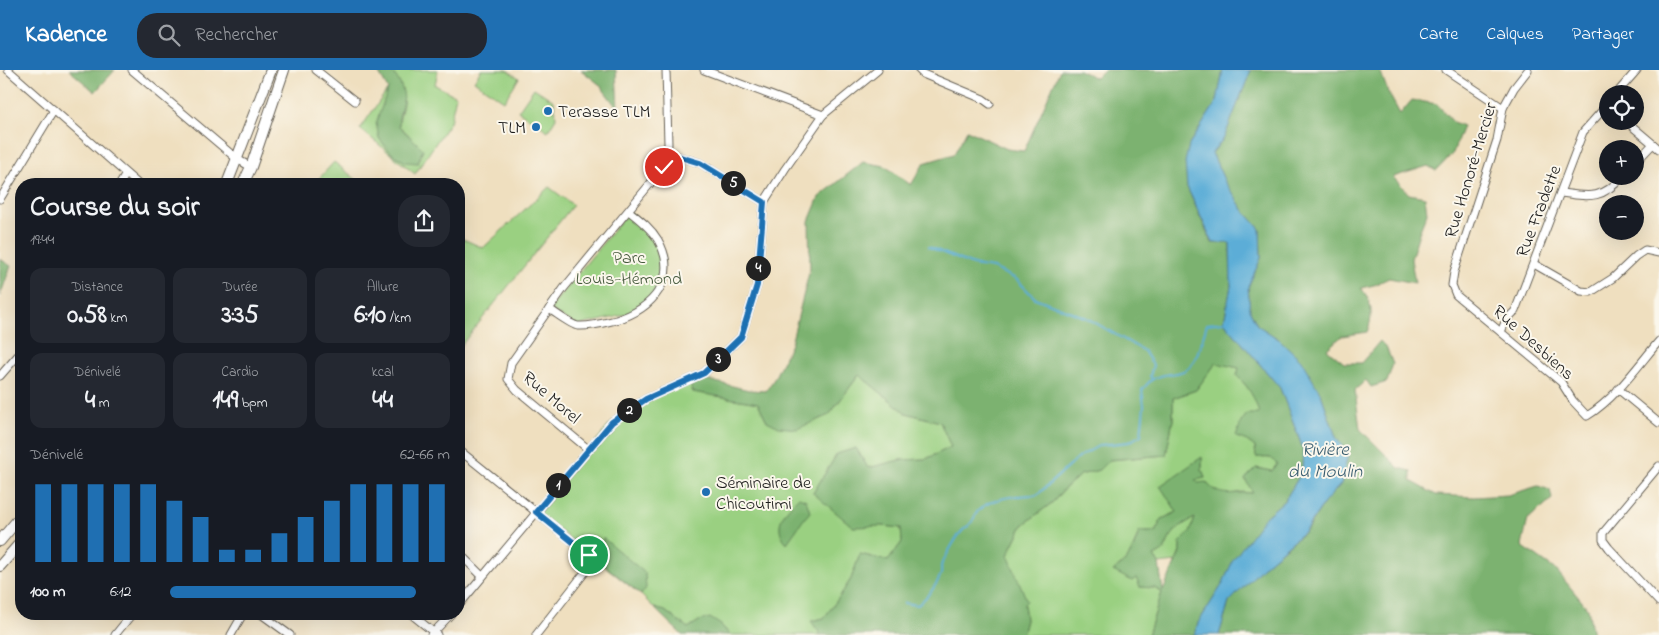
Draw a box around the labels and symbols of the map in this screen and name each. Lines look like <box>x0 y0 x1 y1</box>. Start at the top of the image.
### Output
street label: Rue Honoré-Mercier <box>1439 99 1505 242</box>
place label: Terasse TLM <box>558 100 650 126</box>
marker: Terasse TLM <box>542 105 554 117</box>
place label: TLM <box>498 116 526 142</box>
marker: TLM <box>530 121 542 133</box>
pin <box>643 146 685 188</box>
street label: Rue Fradette <box>1510 161 1570 261</box>
pin: 5 <box>720 170 746 196</box>
park label: Parc Louis-Hémond <box>576 246 682 293</box>
pin: 4 <box>746 256 770 280</box>
street label: Rue Desbiens <box>1486 300 1579 387</box>
pin: 3 <box>706 346 730 372</box>
street label: Rue Morel <box>516 366 586 431</box>
pin: 2 <box>616 398 642 422</box>
water label: Rivière du Moulin <box>1288 437 1363 486</box>
place label: Séminaire de Chicoutimi <box>716 471 812 518</box>
pin: 1 <box>546 472 570 498</box>
marker: Séminaire de Chicoutimi <box>700 486 712 498</box>
pin <box>568 534 610 576</box>

